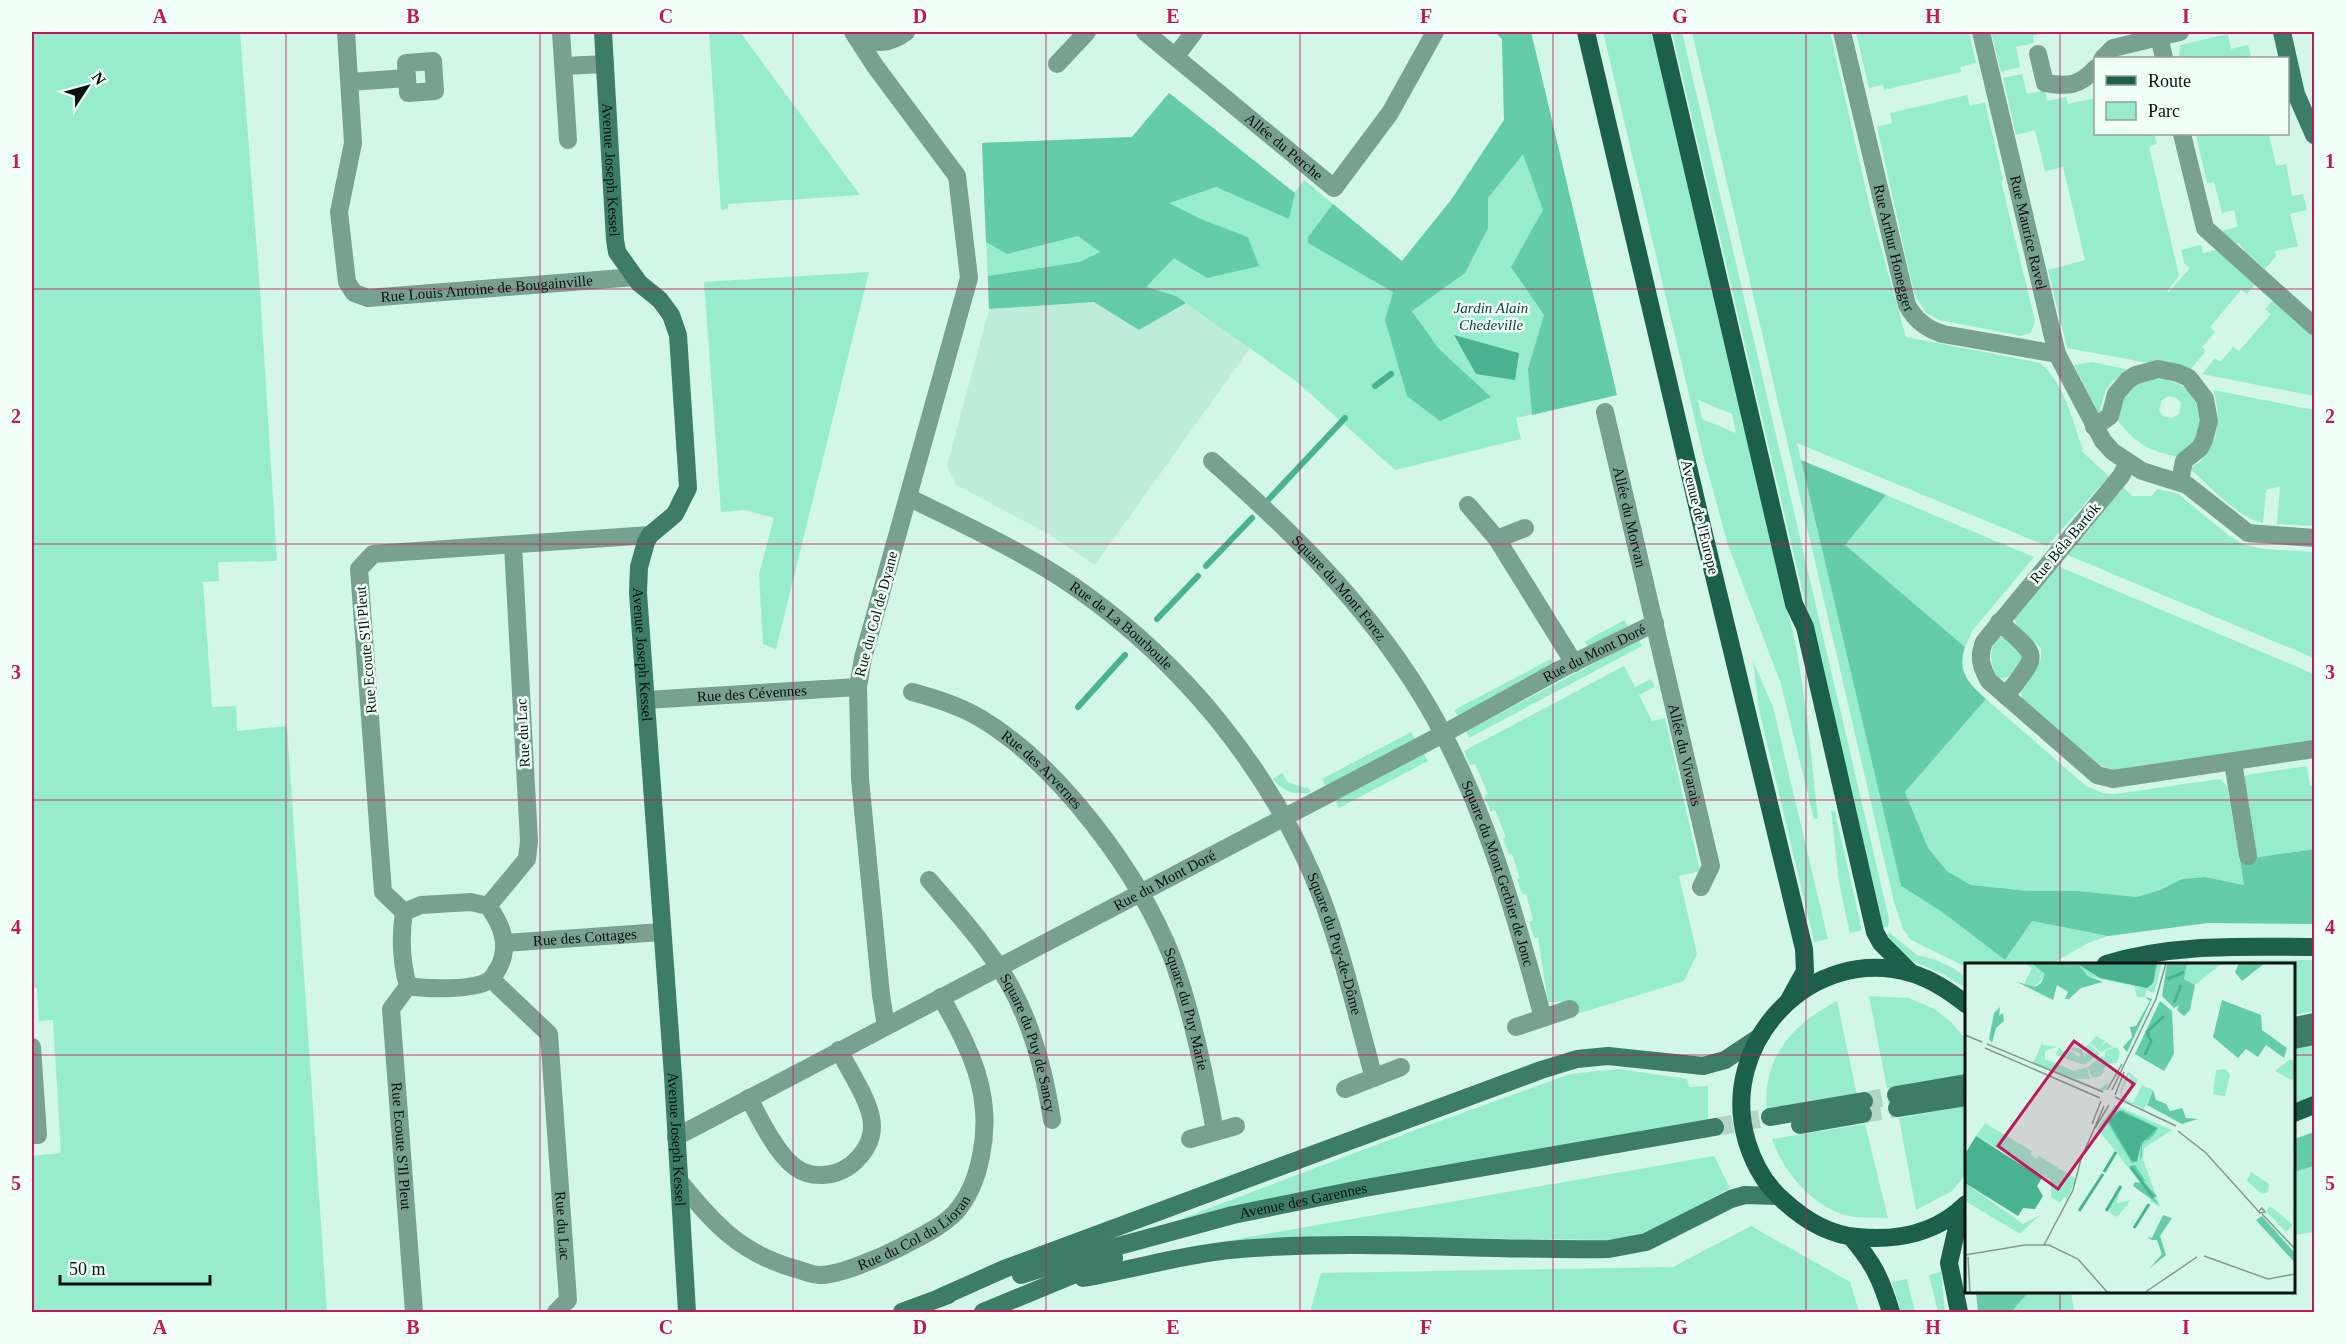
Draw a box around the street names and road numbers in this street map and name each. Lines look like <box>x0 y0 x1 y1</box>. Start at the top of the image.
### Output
street label: Avenue Joseph Kessel <box>599 102 623 237</box>
street label: Allée du Perche <box>1242 110 1326 183</box>
street label: Rue Maurice Ravel <box>2007 174 2050 291</box>
street label: Rue Arthur Honegger <box>1871 183 1917 315</box>
street label: Rue Louis Antoine de Bougainville <box>380 272 594 305</box>
street label: Avenue de l'Europe <box>1678 458 1722 576</box>
street label: Allée du Morvan <box>1610 465 1649 569</box>
street label: Rue Béla Bartók <box>2027 499 2104 586</box>
street label: Square du Mont Forez <box>1289 532 1390 644</box>
street label: Rue du Col de Dyane <box>852 549 901 678</box>
street label: Rue de La Bourboule <box>1067 578 1176 673</box>
street label: Rue Ecoute S'Il Pleut <box>352 585 380 715</box>
street label: Avenue Joseph Kessel <box>630 587 655 722</box>
street label: Rue du Mont Doré <box>1540 621 1649 685</box>
street label: Rue des Cévennes <box>696 682 807 705</box>
street label: Rue du Lac <box>513 698 533 768</box>
street label: Allée du Vivarais <box>1665 702 1705 808</box>
street label: Rue des Arvernes <box>998 727 1086 812</box>
street label: Square du Mont Gerbier de Jonc <box>1458 778 1537 969</box>
street label: Rue du Mont Doré <box>1111 847 1219 914</box>
street label: Square du Puy-de-Dôme <box>1304 870 1365 1017</box>
street label: Rue des Cottages <box>532 926 638 949</box>
street label: Square du Puy Marie <box>1161 945 1211 1072</box>
street label: Square du Puy de Sancy <box>997 971 1059 1114</box>
street label: Avenue Joseph Kessel <box>665 1072 689 1207</box>
street label: Rue Ecoute S'Il Pleut <box>389 1081 414 1211</box>
street label: Avenue des Garennes <box>1238 1180 1369 1221</box>
street label: Rue du Lac <box>552 1190 573 1261</box>
street label: Rue du Col du Lioran <box>855 1192 974 1273</box>

